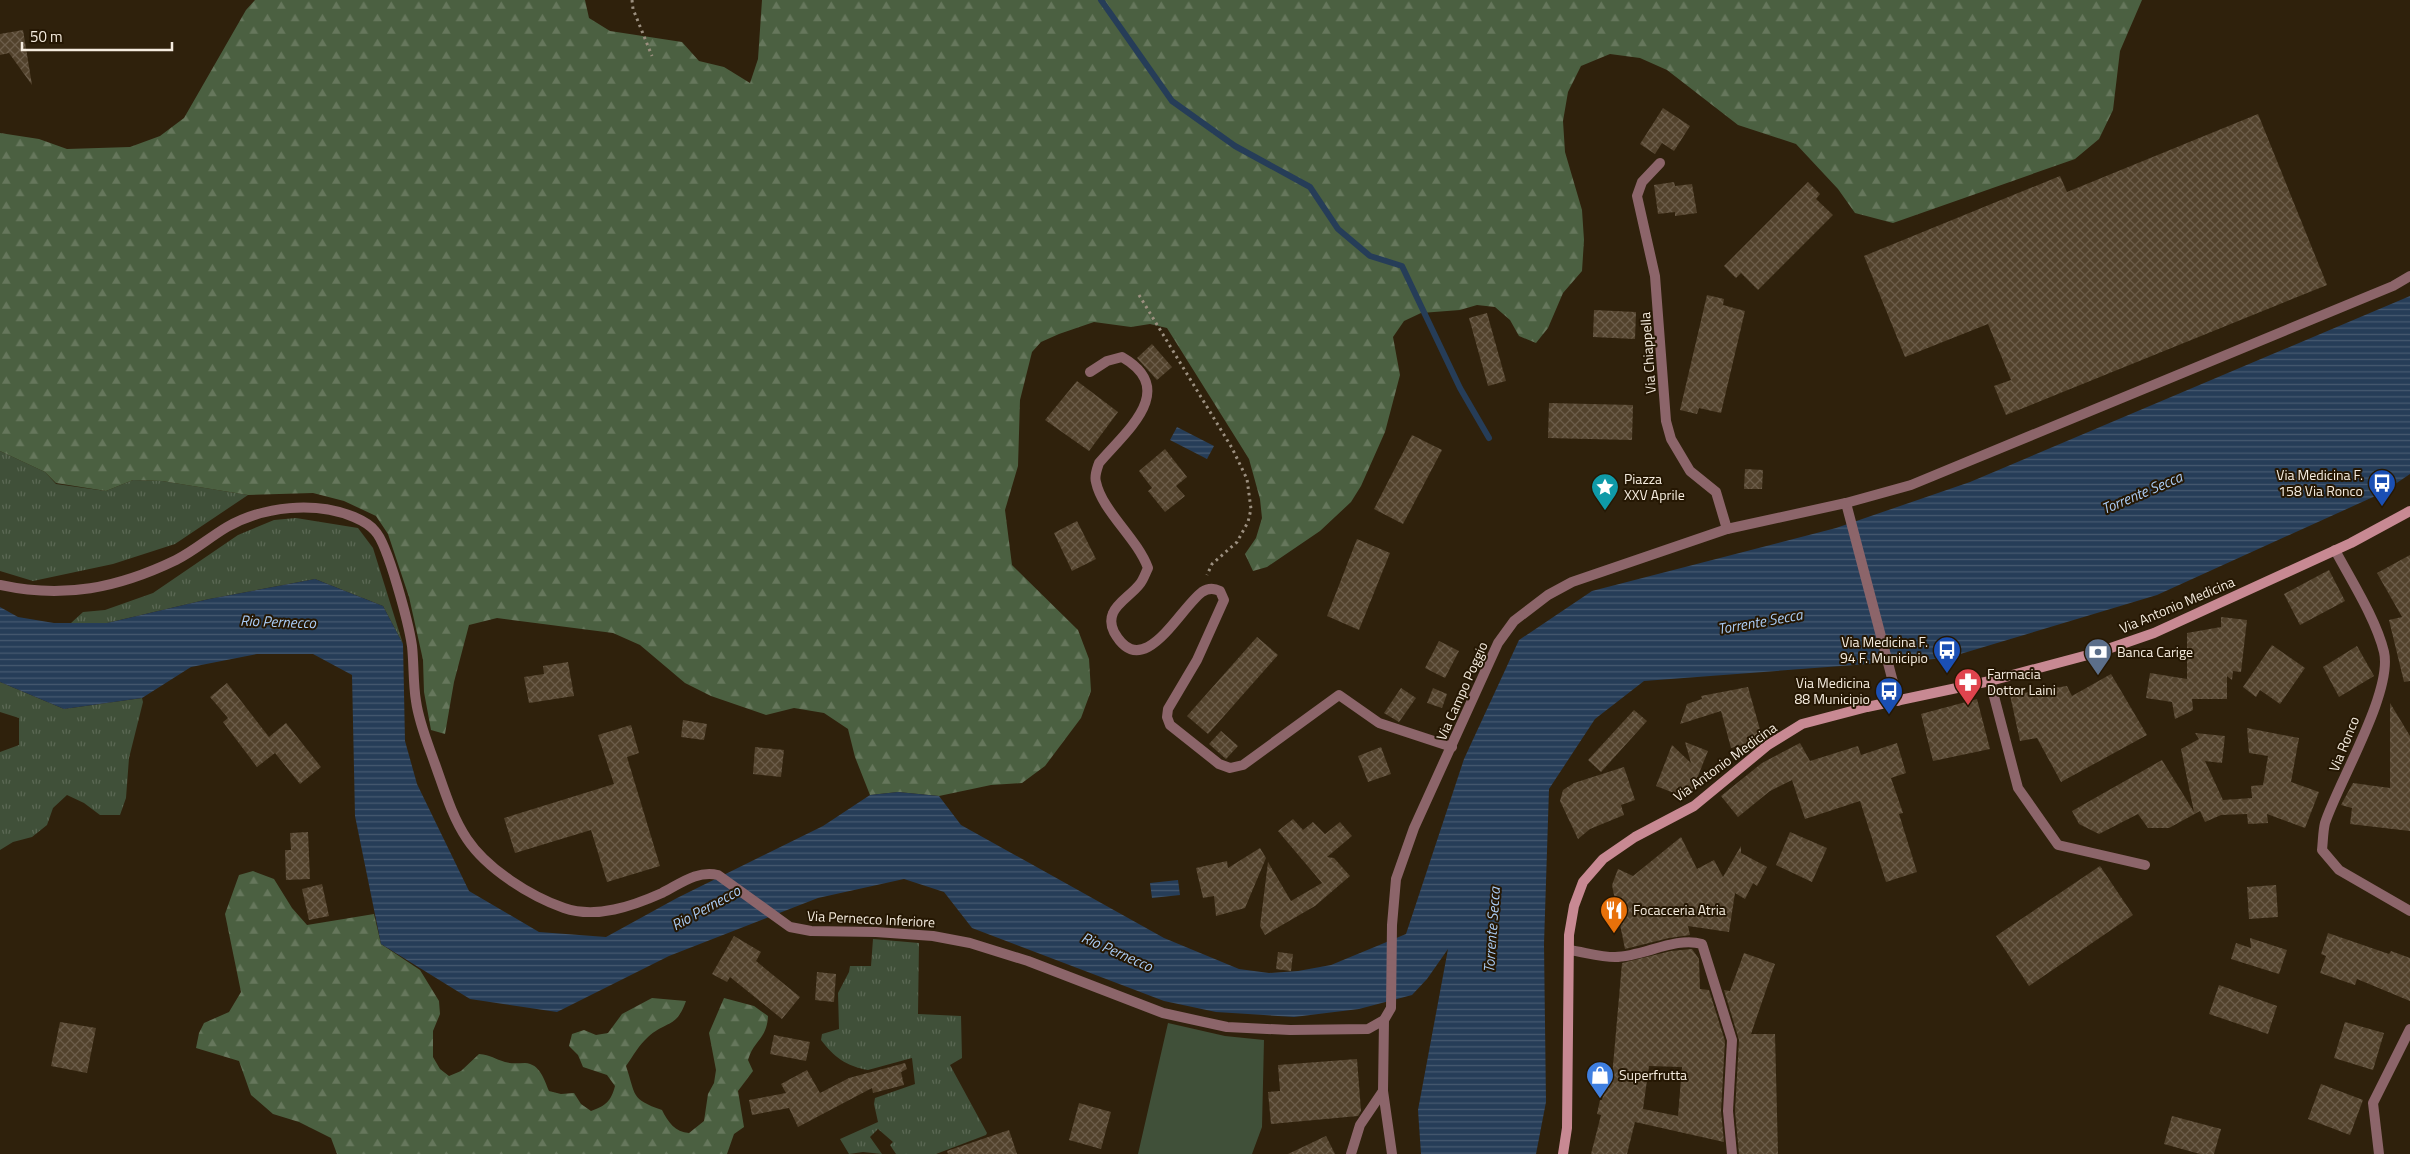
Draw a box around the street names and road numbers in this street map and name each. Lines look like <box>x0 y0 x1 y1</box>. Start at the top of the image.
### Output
street label: Via Chiappella <box>1634 311 1661 395</box>
street label: Via Antonio Medicina <box>2116 571 2238 638</box>
street label: Via Campo Poggio <box>1430 638 1493 743</box>
street label: Via Ronco <box>2323 713 2364 775</box>
street label: Via Antonio Medicina <box>1669 717 1781 806</box>
street label: Via Pernecco Inferiore <box>806 905 936 932</box>

